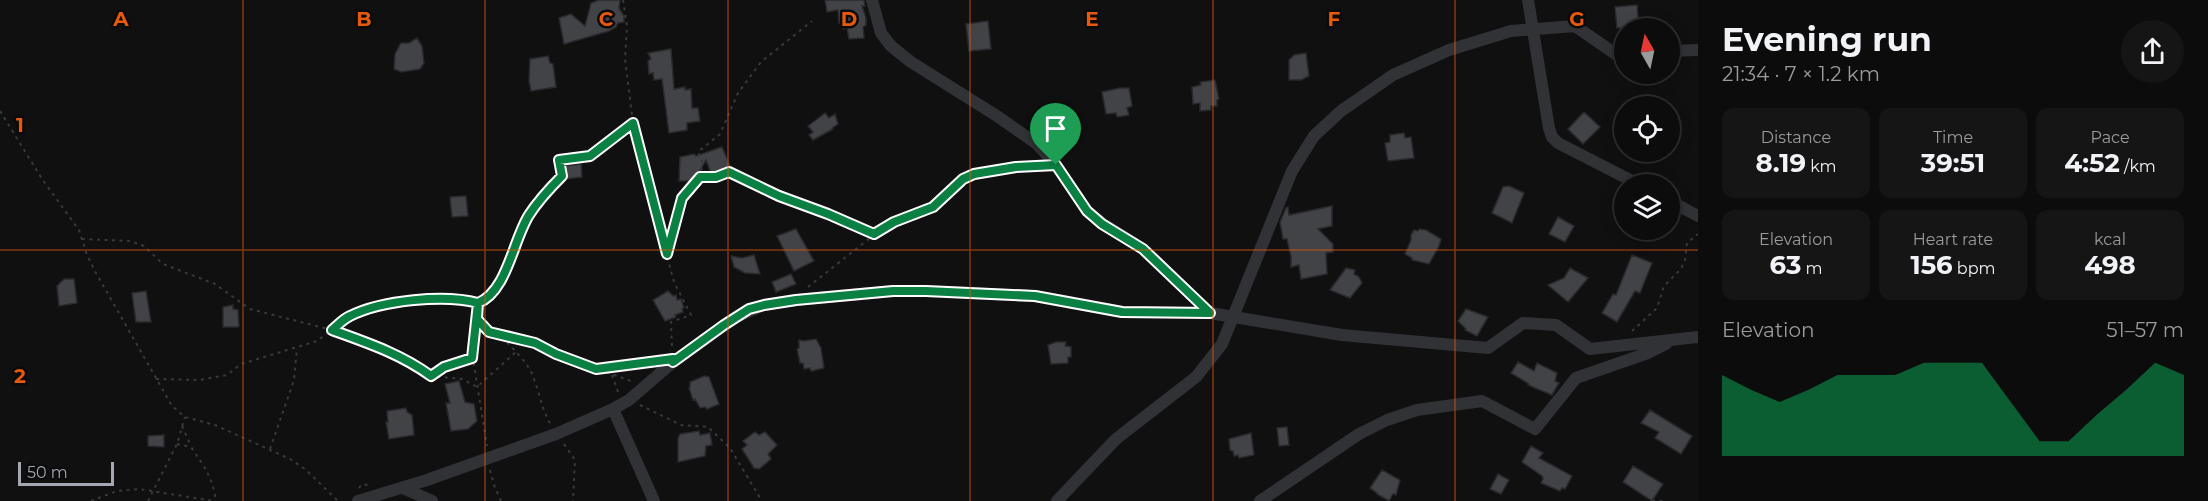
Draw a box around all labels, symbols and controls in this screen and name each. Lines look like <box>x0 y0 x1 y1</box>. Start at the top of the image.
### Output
text: A <box>112 7 129 31</box>
text: B <box>356 7 372 31</box>
text: C <box>599 7 614 31</box>
text: D <box>841 7 857 31</box>
text: E <box>1085 7 1099 31</box>
text: F <box>1328 7 1341 31</box>
text: G <box>1569 7 1585 31</box>
north arrow <box>1614 18 1680 84</box>
map controls <box>1614 18 1680 240</box>
text: Evening run <box>1722 19 1932 59</box>
button: share <box>2121 20 2184 83</box>
text: 21:34 · 7 × 1.2 km <box>1722 62 1880 86</box>
button: locate <box>1614 96 1680 162</box>
pin <box>1030 103 1081 165</box>
icon: arrive <box>1039 112 1072 145</box>
text: 1 <box>16 113 24 137</box>
text: Distance <box>1761 128 1831 147</box>
text: Time <box>1933 128 1973 147</box>
text: Pace <box>2090 128 2130 147</box>
text: 8.19 <box>1755 147 1806 179</box>
text: 39:51 <box>1921 147 1985 179</box>
text: 4:52 <box>2064 147 2120 179</box>
text: km <box>1806 157 1837 176</box>
text: /km <box>2120 157 2156 176</box>
button: layers <box>1614 174 1680 240</box>
text: Elevation <box>1759 230 1833 249</box>
text: Heart rate <box>1913 230 1993 249</box>
text: kcal <box>2094 230 2126 249</box>
text: 63 <box>1769 249 1801 281</box>
text: 156 <box>1910 249 1953 281</box>
text: 498 <box>2084 249 2136 281</box>
text: m <box>1801 259 1823 278</box>
text: bpm <box>1953 259 1996 278</box>
text: Elevation <box>1722 318 1814 342</box>
text: 51–57 m <box>2106 318 2184 342</box>
text: 2 <box>14 364 26 388</box>
scale bar <box>18 459 114 486</box>
text: 50 m <box>27 463 68 482</box>

